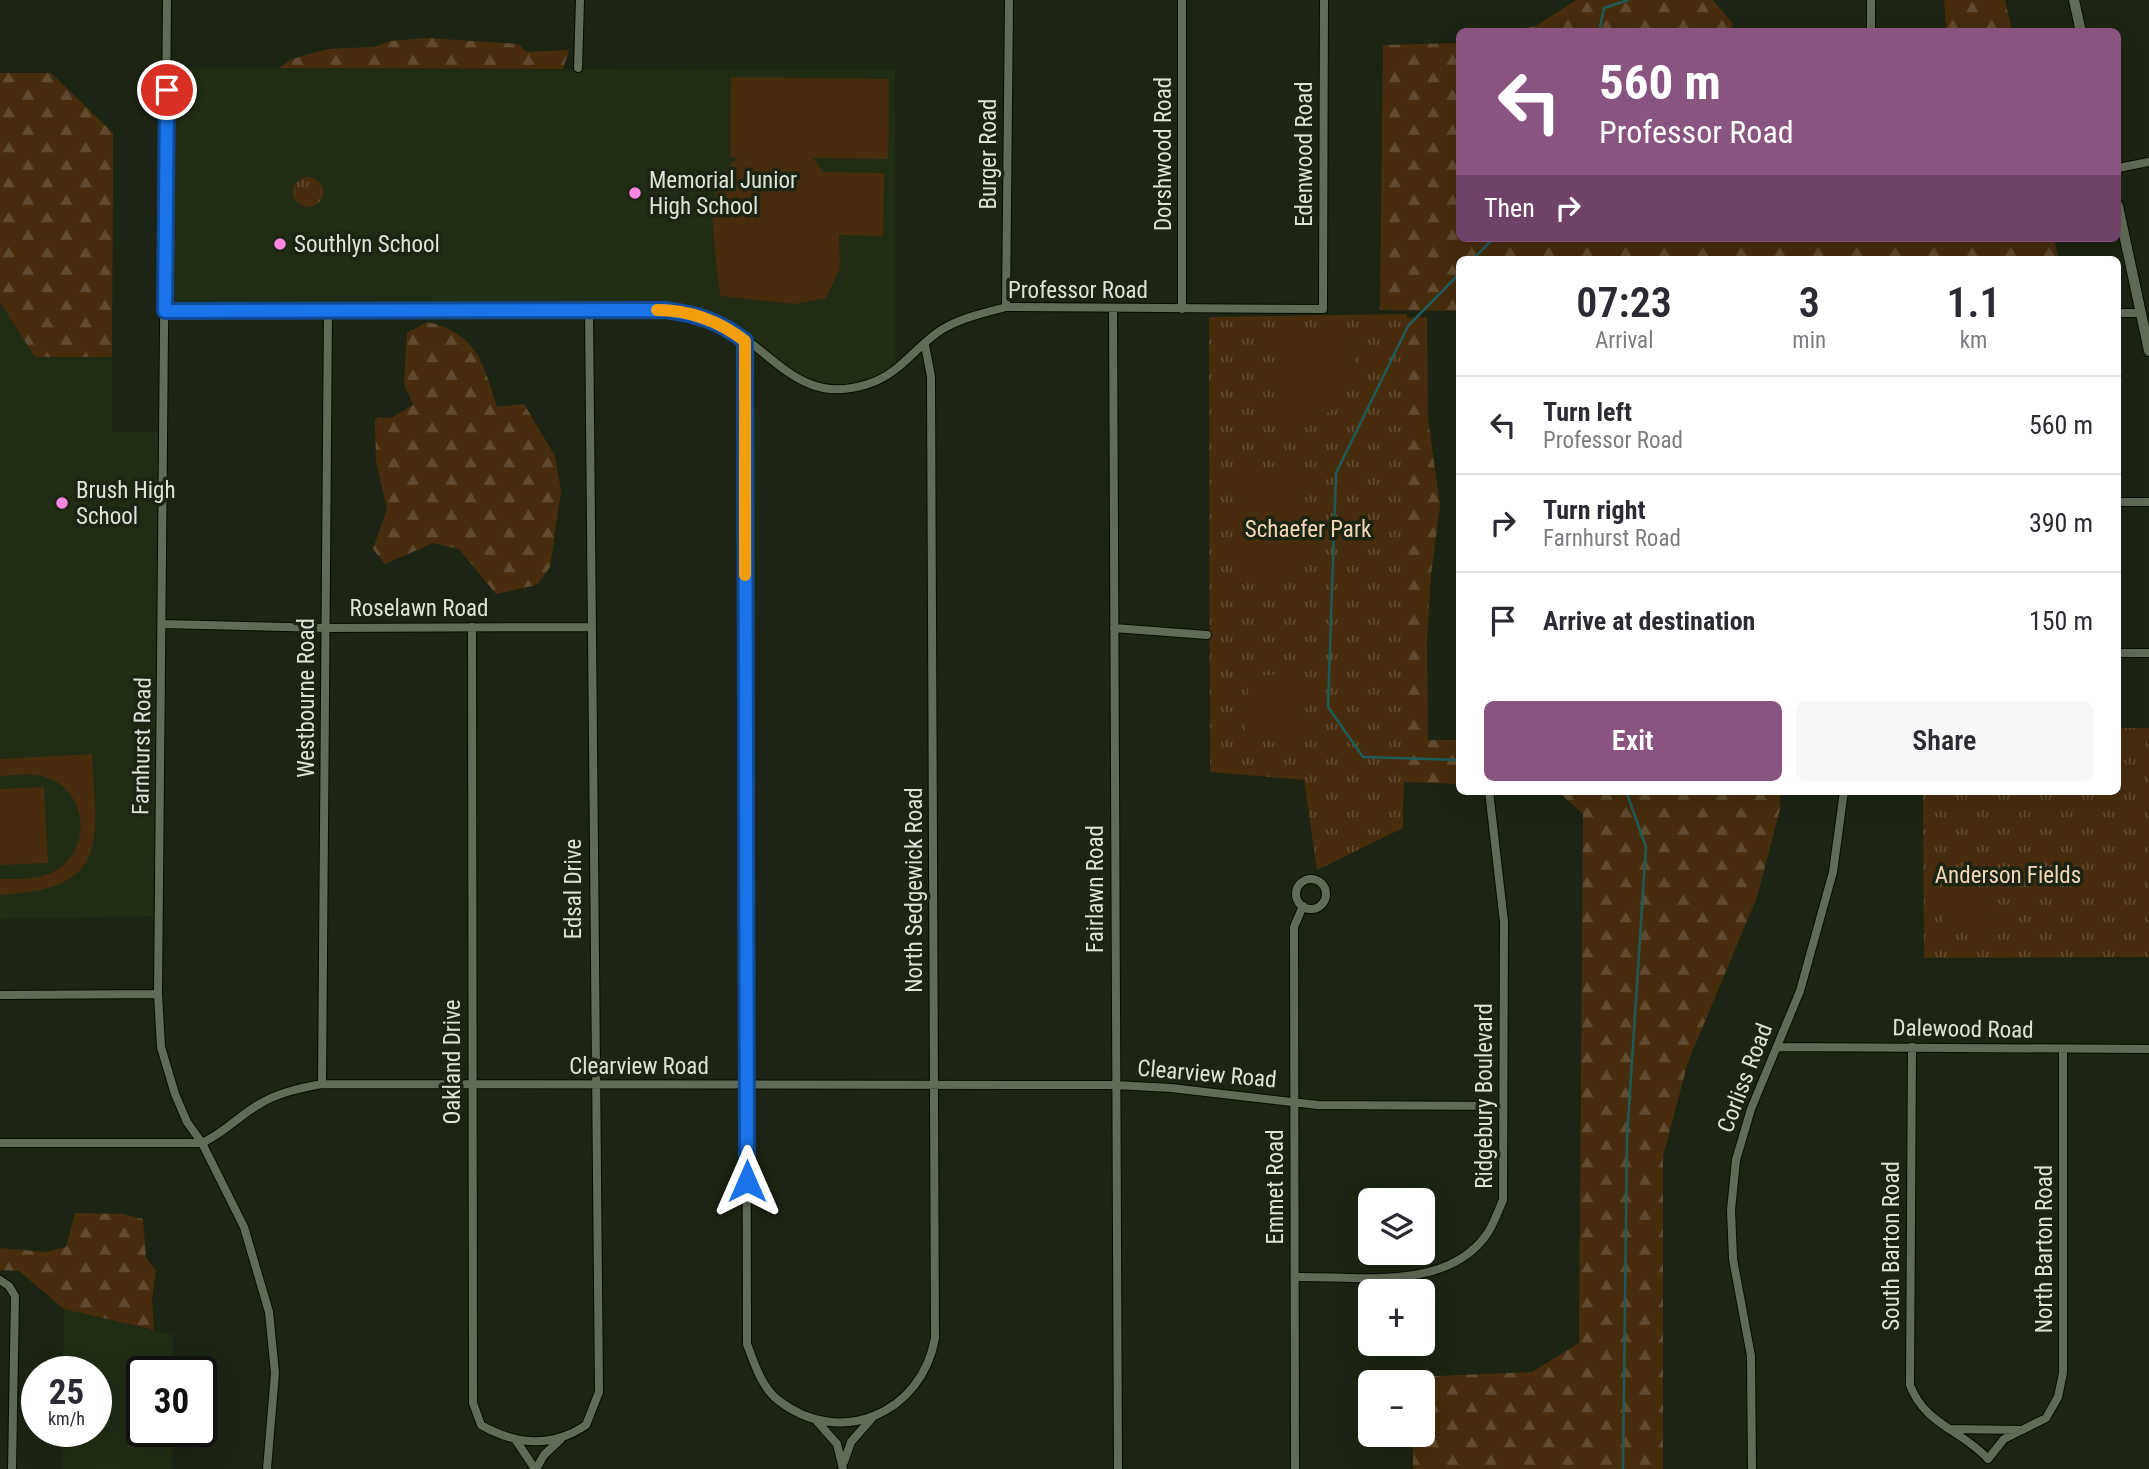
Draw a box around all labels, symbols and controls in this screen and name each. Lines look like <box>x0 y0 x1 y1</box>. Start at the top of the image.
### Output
text: 560 m <box>1599 54 1721 111</box>
icon: left <box>1484 56 1575 147</box>
pin <box>137 60 197 120</box>
icon: arrive <box>148 71 186 109</box>
street label: Dorshwood Road <box>1150 77 1177 231</box>
street label: Edenwood Road <box>1291 81 1318 227</box>
street label: Burger Road <box>975 98 1002 210</box>
text: Professor Road <box>1599 113 1794 151</box>
place label: Memorial Junior High School <box>649 167 797 220</box>
marker: Memorial Junior High School <box>627 185 643 201</box>
icon: right <box>1549 189 1587 227</box>
text: Then <box>1484 193 1535 223</box>
place label: Southlyn School <box>294 231 440 258</box>
marker: Southlyn School <box>272 236 288 252</box>
street label: Professor Road <box>1008 277 1148 304</box>
text: 07:23 <box>1576 278 1672 327</box>
text: 3 <box>1799 278 1820 327</box>
text: 1.1 <box>1946 278 2001 327</box>
text: Arrival <box>1595 327 1653 354</box>
text: min <box>1792 327 1826 354</box>
text: km <box>1960 327 1987 354</box>
text: Turn left <box>1543 397 1632 427</box>
icon: left <box>1484 406 1522 444</box>
text: 560 m <box>2029 410 2093 440</box>
text: Professor Road <box>1543 427 1683 454</box>
place label: Brush High School <box>76 477 176 530</box>
marker: Brush High School <box>54 495 70 511</box>
text: Turn right <box>1543 495 1645 525</box>
icon: right <box>1484 504 1522 542</box>
text: 390 m <box>2029 508 2093 538</box>
park label: Schaefer Park <box>1245 516 1372 543</box>
text: Farnhurst Road <box>1543 525 1681 552</box>
street label: Roselawn Road <box>350 595 488 622</box>
icon: arrive <box>1484 602 1522 640</box>
text: Arrive at destination <box>1543 606 1755 636</box>
text: 150 m <box>2029 606 2093 636</box>
street label: Westbourne Road <box>293 618 320 778</box>
street label: Farnhurst Road <box>127 677 157 815</box>
button: Exit <box>1484 701 1782 781</box>
button: Share <box>1796 701 2093 781</box>
street label: North Sedgewick Road <box>901 787 928 993</box>
street label: Fairlawn Road <box>1082 825 1109 953</box>
street label: Edsal Drive <box>560 839 587 939</box>
park label: Anderson Fields <box>1935 862 2081 889</box>
street label: Oakland Drive <box>439 999 466 1125</box>
street label: Ridgebury Boulevard <box>1471 1003 1498 1189</box>
street label: Dalewood Road <box>1892 1014 2034 1044</box>
street label: Corliss Road <box>1712 1020 1778 1136</box>
street label: Clearview Road <box>569 1053 709 1080</box>
street label: Clearview Road <box>1136 1054 1278 1094</box>
street label: Emmet Road <box>1262 1129 1289 1245</box>
position arrow <box>710 1144 784 1218</box>
street label: South Barton Road <box>1878 1161 1905 1331</box>
street label: North Barton Road <box>2031 1165 2058 1333</box>
map controls <box>1358 1188 1435 1447</box>
button: layers <box>1358 1188 1435 1265</box>
button: + <box>1358 1279 1435 1356</box>
speed limit sign: 30 <box>126 1356 217 1447</box>
button: − <box>1358 1370 1435 1447</box>
text: 25 <box>49 1372 84 1413</box>
text: km/h <box>48 1408 85 1429</box>

